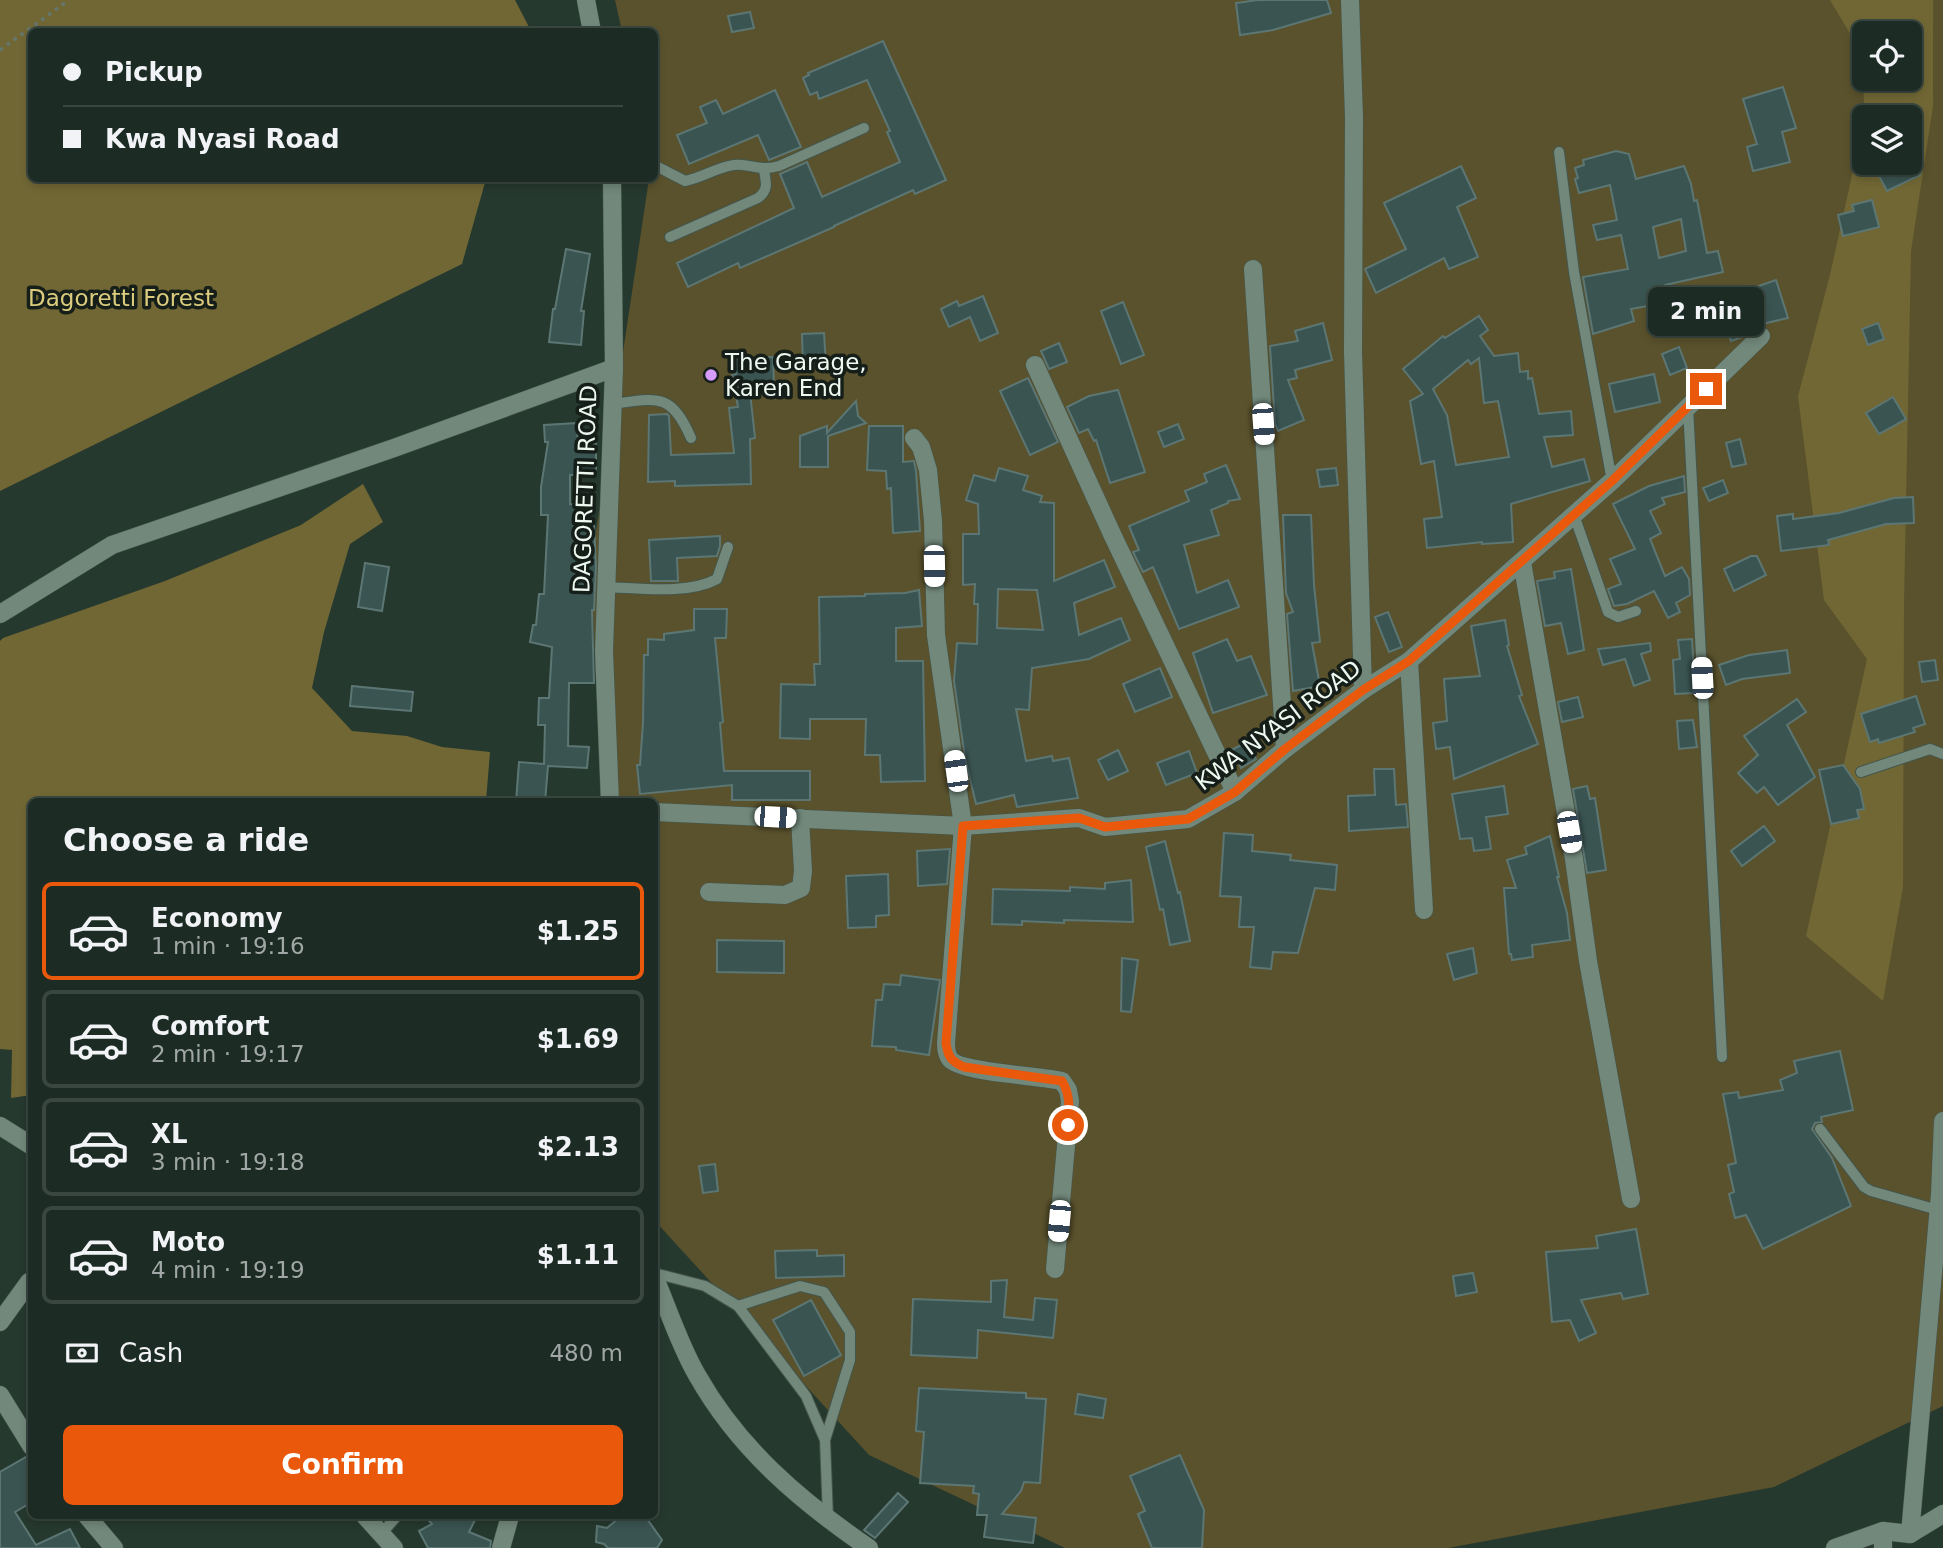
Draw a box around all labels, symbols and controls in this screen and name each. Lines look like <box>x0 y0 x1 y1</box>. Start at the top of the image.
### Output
map controls <box>1852 21 1922 175</box>
button: locate <box>1852 21 1922 91</box>
text: Pickup <box>105 57 203 87</box>
button: layers <box>1852 105 1922 175</box>
text: Kwa Nyasi Road <box>105 124 340 154</box>
park label: Dagoretti Forest <box>28 285 214 311</box>
callout: 2 min <box>1648 288 1764 336</box>
text: 2 min <box>1670 298 1742 324</box>
place label: The Garage, Karen End <box>724 349 867 401</box>
marker: The Garage, Karen End <box>703 367 719 383</box>
route end <box>1690 373 1722 405</box>
street label: DAGORETTI ROAD <box>568 385 602 593</box>
car <box>1252 402 1275 446</box>
car <box>924 545 945 587</box>
street label: KWA NYASI ROAD <box>1190 654 1366 796</box>
car <box>1691 656 1714 700</box>
car <box>943 749 970 793</box>
car <box>754 805 797 829</box>
car <box>1556 809 1583 855</box>
text: Choose a ride <box>63 821 309 859</box>
icon: car <box>67 900 130 963</box>
text: Economy <box>151 903 282 933</box>
text: $1.25 <box>537 916 619 946</box>
text: 1 min · 19:16 <box>151 933 305 959</box>
icon: car <box>67 1008 130 1071</box>
text: Comfort <box>151 1011 269 1041</box>
text: $1.69 <box>537 1024 619 1054</box>
text: 2 min · 19:17 <box>151 1041 305 1067</box>
route start <box>1052 1109 1084 1141</box>
icon: car <box>67 1116 130 1179</box>
text: XL <box>151 1119 188 1149</box>
text: $2.13 <box>537 1132 619 1162</box>
text: 3 min · 19:18 <box>151 1149 305 1175</box>
car <box>1047 1199 1072 1243</box>
icon: car <box>67 1224 130 1287</box>
text: Moto <box>151 1227 225 1257</box>
text: $1.11 <box>537 1240 619 1270</box>
text: 4 min · 19:19 <box>151 1257 305 1283</box>
icon: cash <box>63 1334 101 1372</box>
text: Cash <box>119 1338 183 1368</box>
text: 480 m <box>549 1340 623 1366</box>
button: Confirm <box>63 1425 623 1505</box>

